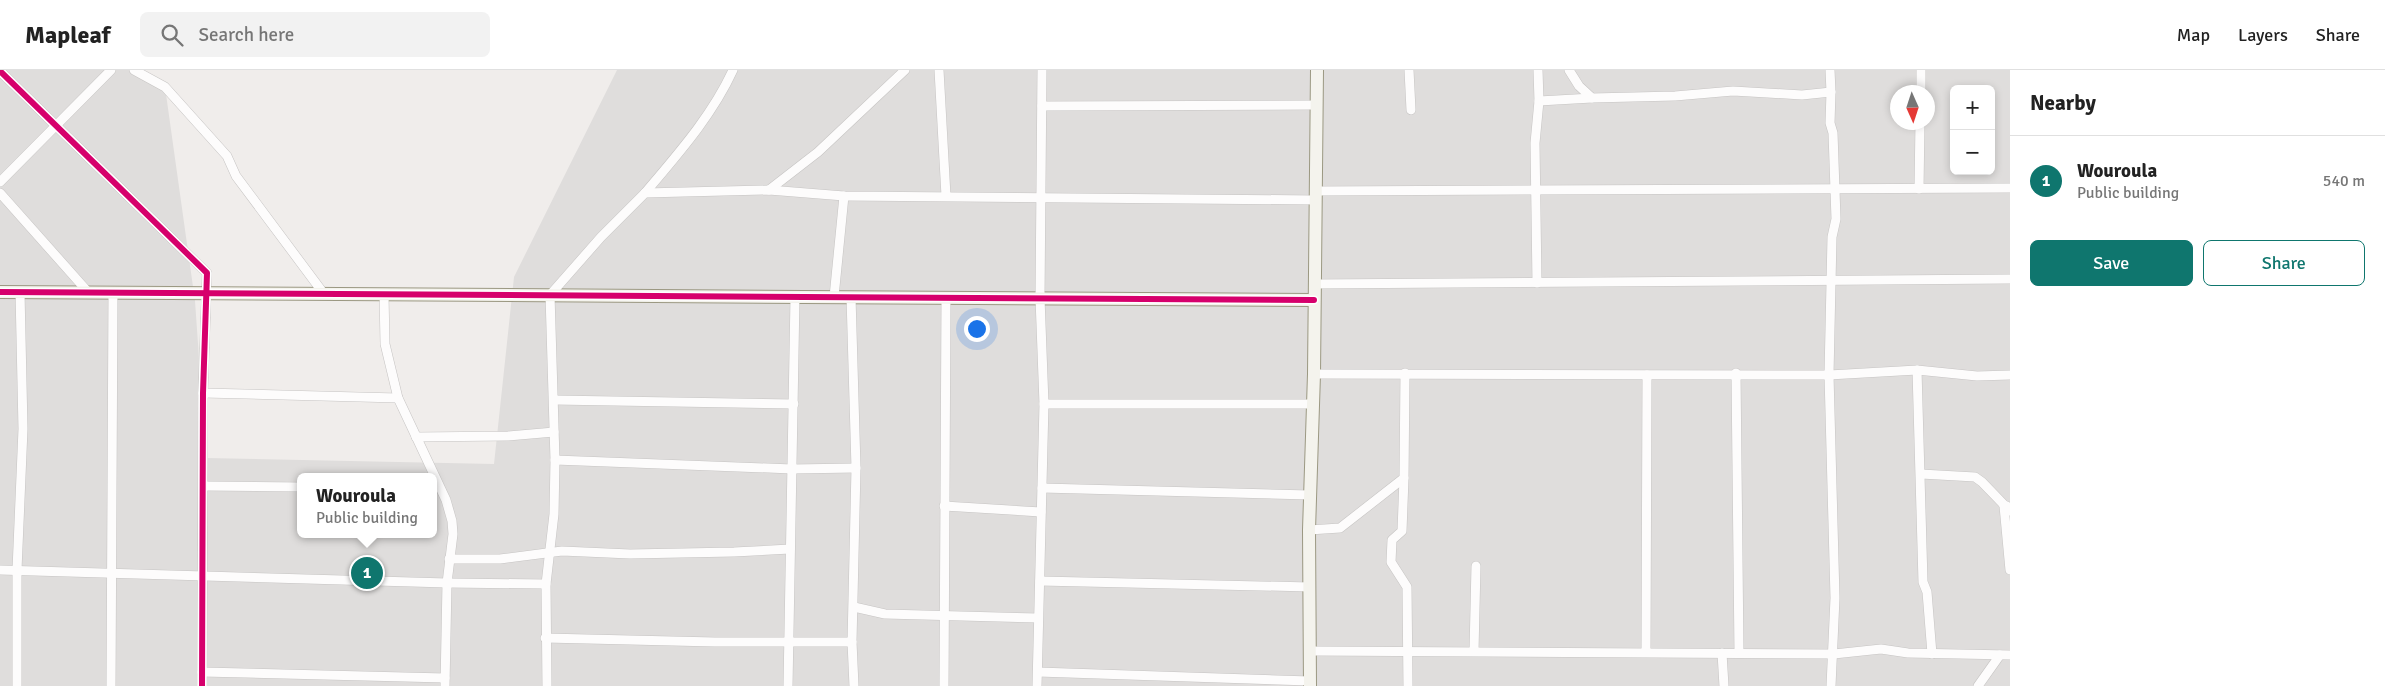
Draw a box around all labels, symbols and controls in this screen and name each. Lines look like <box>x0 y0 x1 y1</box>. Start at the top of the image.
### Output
search box <box>140 12 490 57</box>
text: Mapleaf <box>25 20 110 50</box>
icon: search <box>158 21 186 49</box>
text: Search here <box>198 23 294 47</box>
text: Map <box>2177 24 2210 46</box>
text: Layers <box>2238 24 2288 46</box>
text: Share <box>2316 24 2360 46</box>
north arrow <box>1890 85 1935 130</box>
map controls <box>1950 85 1995 175</box>
button: + <box>1950 85 1995 130</box>
text: Nearby <box>2030 90 2096 116</box>
button: − <box>1950 130 1995 175</box>
text: Wouroula <box>2077 159 2157 183</box>
text: 1 <box>2042 171 2050 191</box>
text: 540 m <box>2323 171 2365 191</box>
text: Public building <box>2077 183 2179 203</box>
button: Save <box>2030 240 2193 286</box>
button: Share <box>2203 240 2365 286</box>
your location <box>964 316 990 342</box>
popup <box>297 473 437 538</box>
text: Wouroula <box>316 484 396 508</box>
text: Public building <box>316 508 418 528</box>
pin: 1 <box>351 554 383 592</box>

